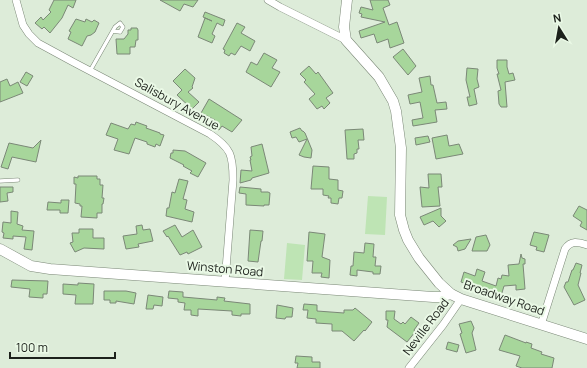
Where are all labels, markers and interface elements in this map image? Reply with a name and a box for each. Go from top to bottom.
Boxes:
north arrow [539,8,579,48]
text: N [552,10,562,26]
street label: Salisbury Avenue [132,73,223,134]
street label: Winston Road [186,257,264,280]
street label: Broadway Road [461,276,547,319]
street label: Neville Road [399,295,453,359]
scale bar [10,334,115,360]
text: 100 m [16,339,48,356]

